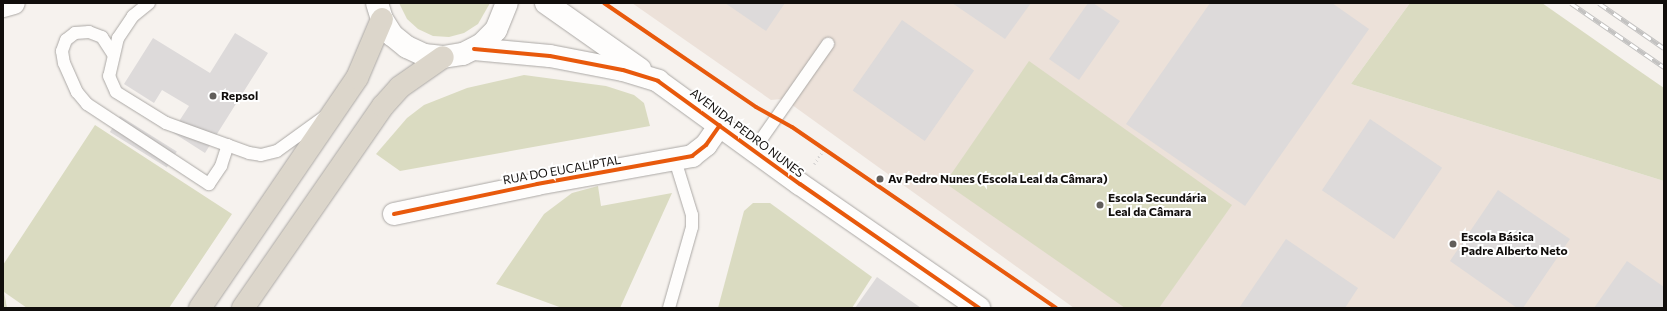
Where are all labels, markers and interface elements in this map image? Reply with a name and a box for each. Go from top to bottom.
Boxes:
street label: AVENIDA PEDRO NUNES [687,86,807,180]
place label: Repsol [221,89,258,103]
marker: Repsol [208,91,218,101]
street label: RUA DO EUCALIPTAL [502,153,622,187]
place label: Av Pedro Nunes (Escola Leal da Câmara) [888,172,1108,186]
marker: Av Pedro Nunes (Escola Leal da Câmara) [875,174,885,184]
place label: Escola Secundária Leal da Câmara [1108,191,1207,219]
marker: Escola Secundária Leal da Câmara [1095,200,1105,210]
place label: Escola Básica Padre Alberto Neto [1461,230,1568,258]
marker: Escola Básica Padre Alberto Neto [1448,239,1458,249]

